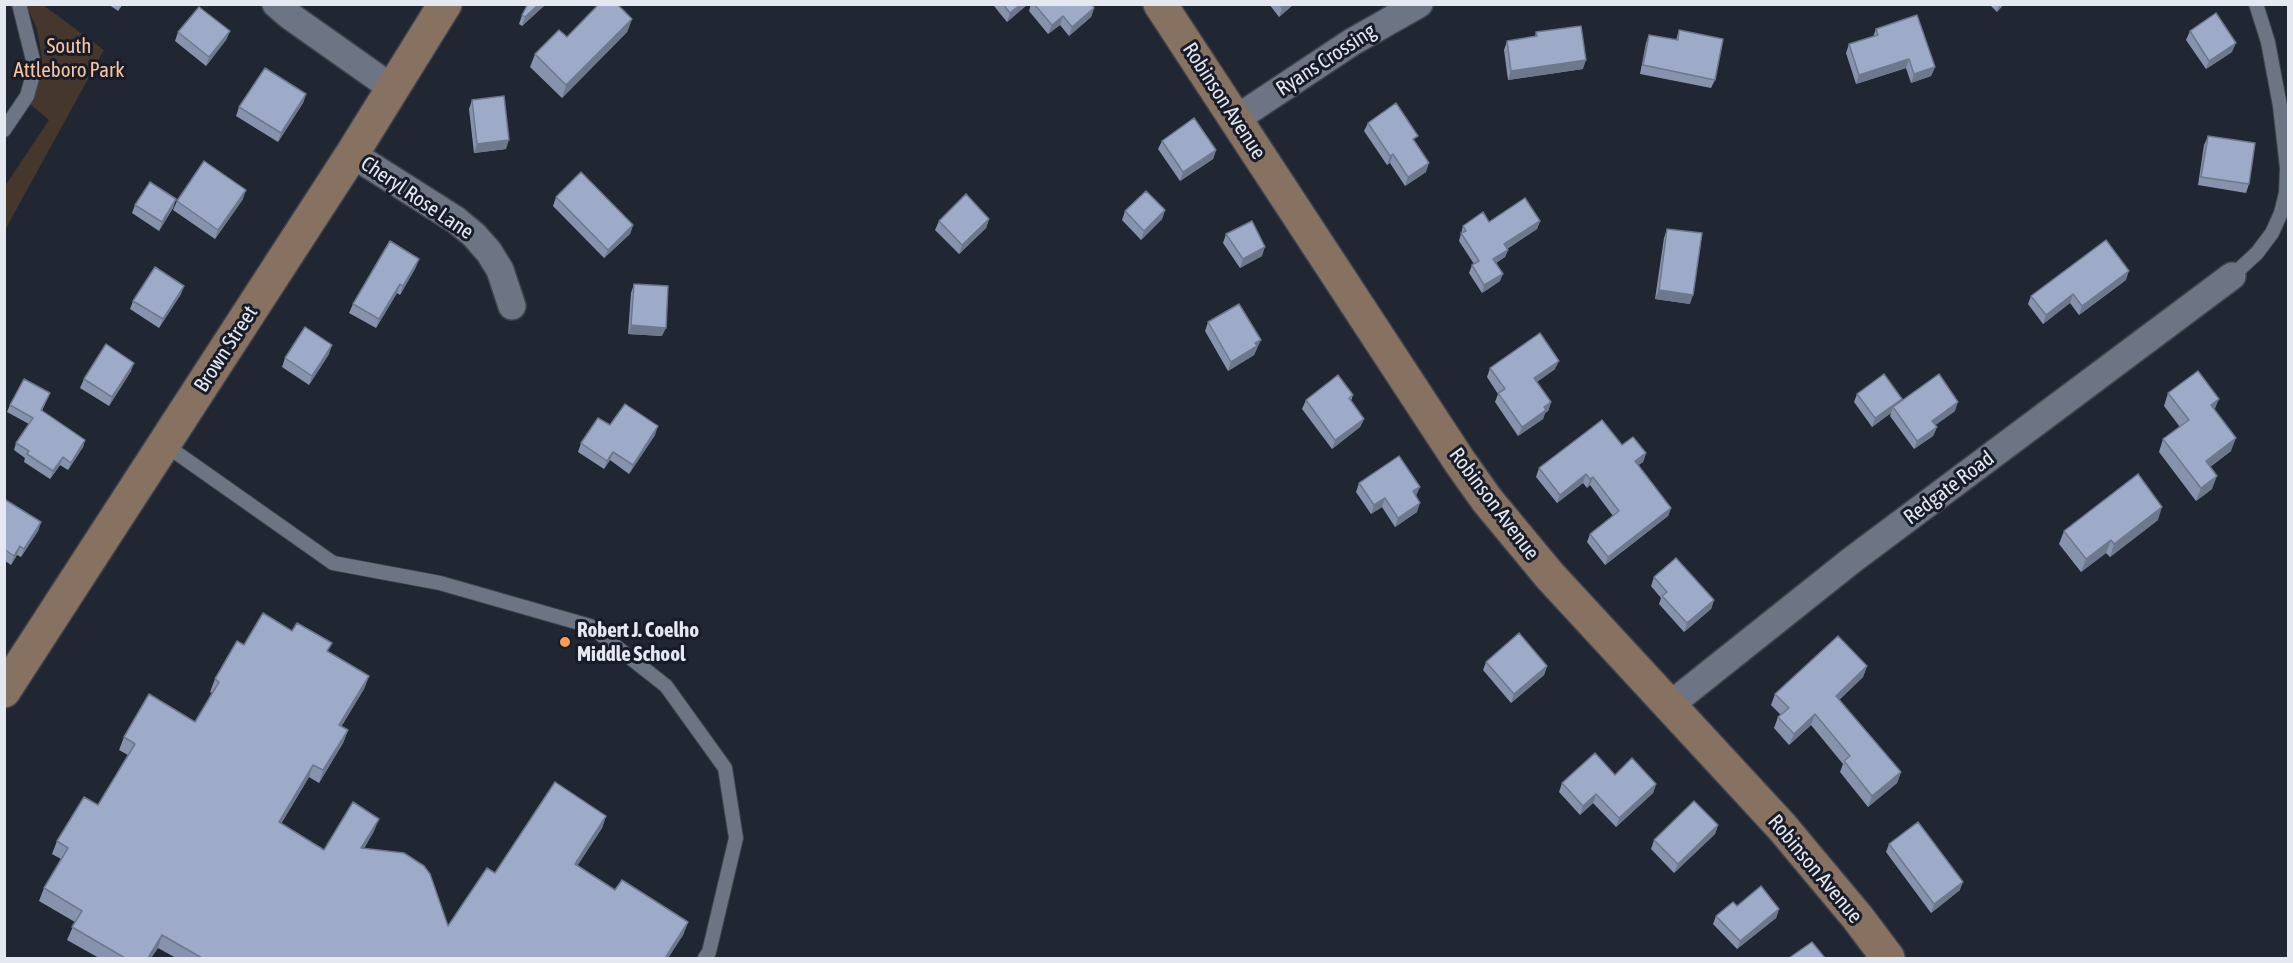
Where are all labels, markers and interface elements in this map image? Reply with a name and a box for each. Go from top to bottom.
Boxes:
street label: Ryans Crossing [1272,19,1380,101]
park label: South Attleboro Park [13,33,125,83]
street label: Robinson Avenue [1177,38,1271,164]
street label: Cheryl Rose Lane [356,151,478,245]
street label: Brown Street [189,301,263,397]
street label: Robinson Avenue [1444,443,1544,565]
street label: Redgate Road [1899,446,1999,530]
place label: Robert J. Coelho Middle School [577,617,699,667]
marker: Robert J. Coelho Middle School [558,635,572,649]
street label: Robinson Avenue [1762,810,1868,928]

